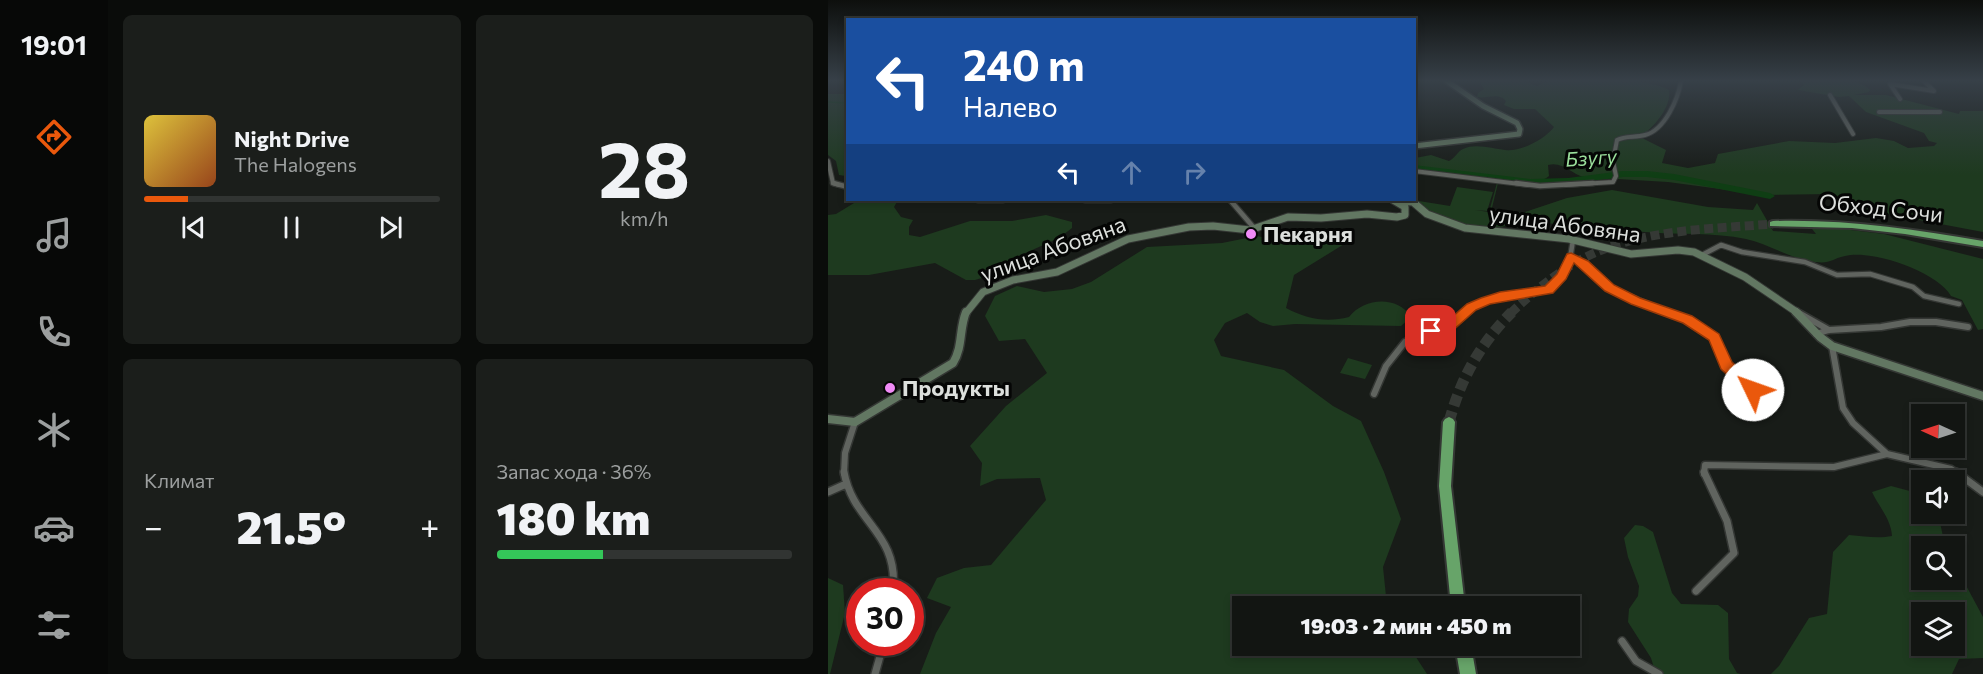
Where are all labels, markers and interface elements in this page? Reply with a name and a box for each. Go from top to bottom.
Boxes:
text: 19:01 [21,28,87,61]
text: 240 m [963,38,1085,90]
icon: left [864,42,942,120]
text: Налево [963,90,1058,123]
icon: directions [33,116,75,158]
text: 28 [598,119,690,214]
text: Night Drive [234,125,349,152]
water label: Бзугу [1564,143,1618,171]
text: The Halogens [234,152,357,176]
icon: left [1052,156,1085,189]
icon: ahead [1115,156,1148,189]
icon: right [1178,156,1211,189]
street label: Обход Сочи [1818,188,1944,227]
street label: улица Абовяна [1488,200,1643,248]
text: km/h [620,206,669,230]
street label: улица Абовяна [976,210,1129,287]
icon: previous [177,211,210,244]
icon: pause [275,211,308,244]
icon: next [374,211,407,244]
icon: music [33,214,75,256]
place label: Пекарня [1263,220,1353,247]
marker: Пекарня [1244,227,1258,241]
pin [1405,305,1456,356]
icon: phone [33,311,75,353]
icon: arrive [1414,314,1447,347]
position arrow [1721,358,1785,422]
place label: Продукты [902,374,1010,401]
marker: Продукты [883,381,897,395]
north arrow [1911,404,1965,458]
map controls [1911,404,1965,656]
icon: climate [33,409,75,451]
text: Запас хода · 36% [497,459,651,483]
text: Климат [144,468,214,492]
button: sound [1911,470,1965,524]
text: 180 km [497,489,650,544]
text: 21.5° [237,498,346,553]
text: − [144,505,163,546]
text: + [420,505,440,546]
icon: car [33,507,75,549]
button: search [1911,536,1965,590]
speed limit sign: 30 [846,578,924,656]
button: layers [1911,602,1965,656]
icon: filters [33,604,75,646]
text: 19:03 · 2 мин · 450 m [1301,612,1511,639]

